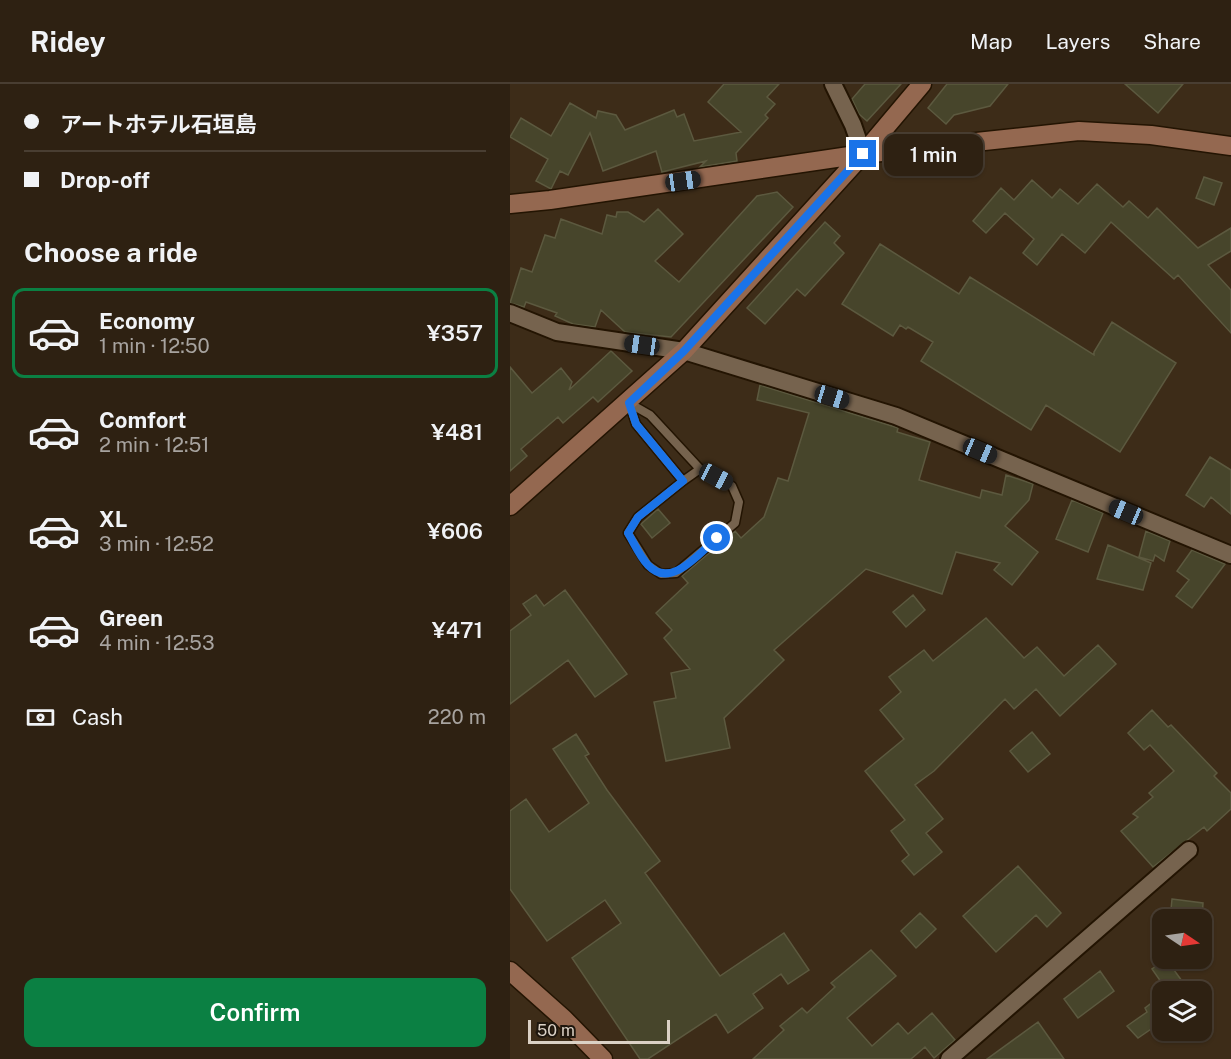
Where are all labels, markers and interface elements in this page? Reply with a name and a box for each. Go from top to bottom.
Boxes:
text: Ridey [30,25,105,58]
text: Map [970,29,1013,54]
text: Layers [1046,29,1110,54]
text: Share [1143,29,1201,54]
text: アートホテル石垣島 [60,111,257,137]
callout: 1 min [884,133,983,175]
route end [849,140,876,167]
text: 1 min [910,143,957,167]
text: Drop-off [60,167,150,193]
car [664,170,702,192]
text: Choose a ride [24,236,198,268]
icon: car [27,306,81,360]
text: Economy [99,308,195,334]
text: ¥357 [427,320,483,346]
text: 1 min · 12:50 [99,334,210,358]
car [623,334,661,356]
car [812,383,852,411]
icon: car [27,405,81,459]
text: Comfort [99,407,186,433]
text: ¥481 [431,419,483,445]
text: 2 min · 12:51 [99,433,209,457]
car [960,436,1000,466]
car [696,461,736,493]
car [1106,497,1146,527]
icon: car [27,504,81,558]
text: XL [99,506,127,532]
text: ¥606 [427,518,483,544]
route start [703,524,730,551]
text: 3 min · 12:52 [99,532,214,556]
icon: car [27,603,81,657]
text: Green [99,605,163,631]
text: ¥471 [432,617,483,643]
text: 4 min · 12:53 [99,631,215,655]
icon: cash [24,701,57,734]
text: Cash [72,704,123,730]
text: 220 m [428,705,486,729]
north arrow [1152,909,1212,969]
map controls [1152,909,1212,1041]
button: Confirm [24,978,486,1047]
button: layers [1152,981,1212,1041]
scale bar [528,1017,670,1044]
text: 50 m [537,1021,575,1040]

